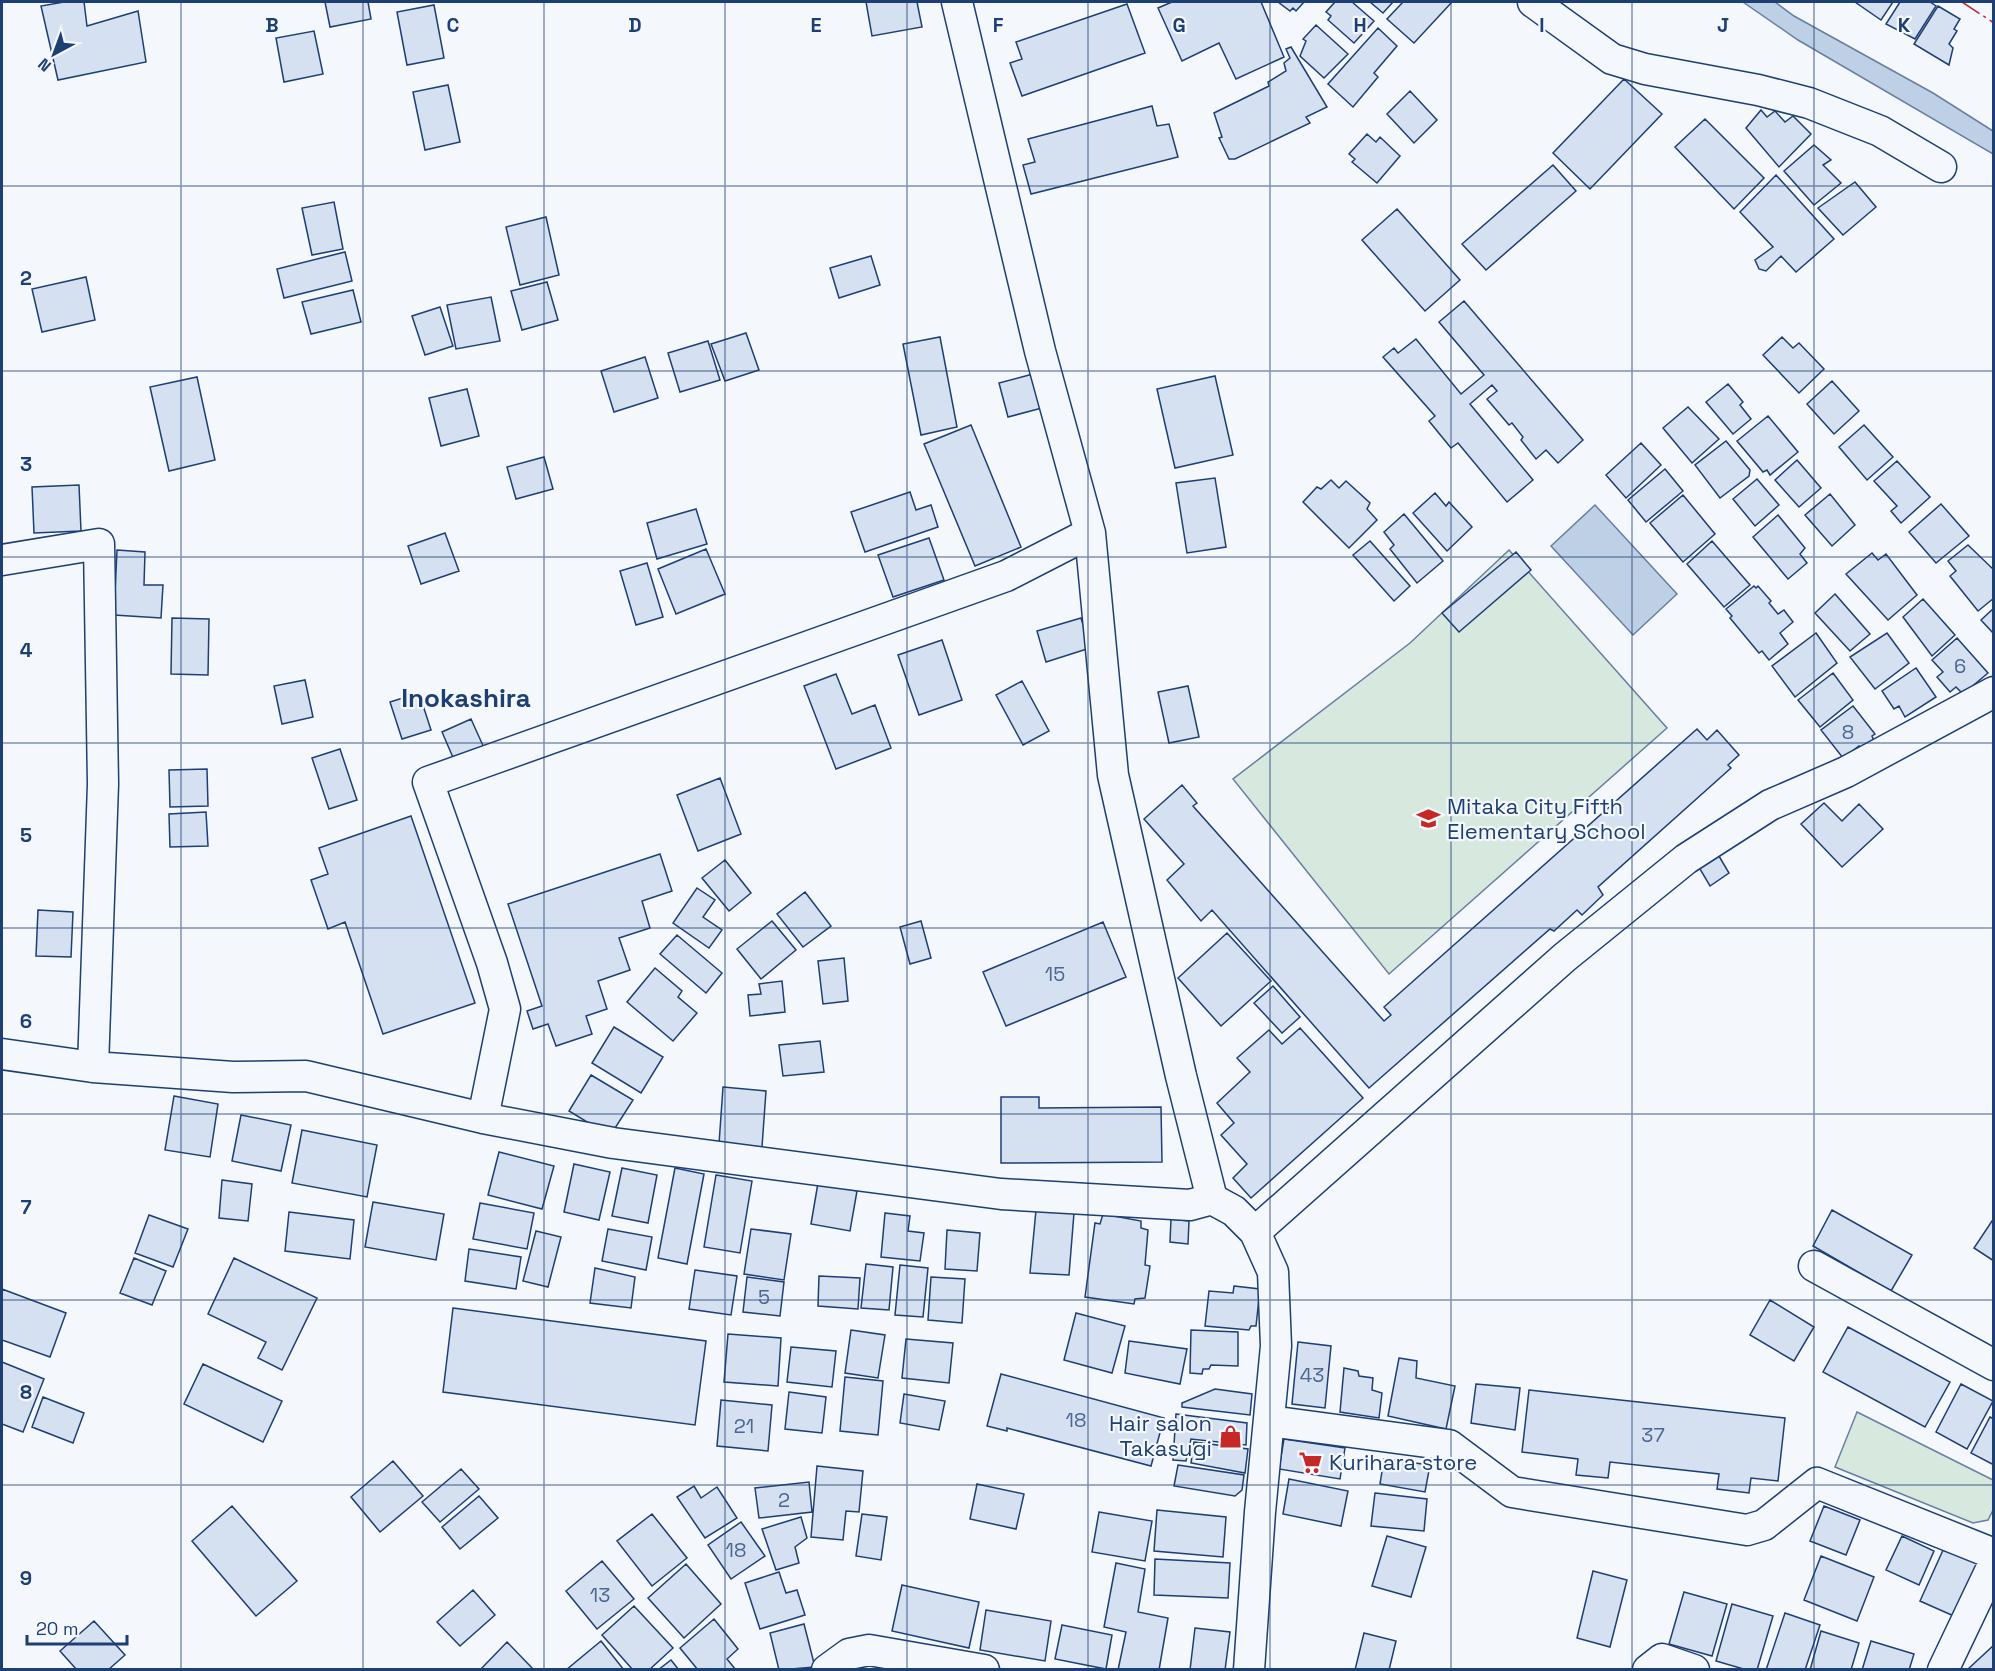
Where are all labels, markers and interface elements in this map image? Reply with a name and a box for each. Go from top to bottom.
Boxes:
text: B [265,12,279,38]
text: C [447,12,460,38]
text: D [628,12,642,38]
text: E [810,12,822,38]
text: F [993,12,1004,38]
text: G [1172,12,1186,38]
text: H [1353,12,1367,38]
text: I [1539,12,1545,38]
text: J [1717,12,1729,38]
text: K [1898,12,1911,38]
north arrow [24,24,84,84]
text: N [34,53,55,76]
text: 2 [20,265,32,291]
text: 3 [20,451,32,477]
text: 4 [20,637,33,663]
house number: 6 [1954,653,1966,679]
district label: Inokashira [401,681,531,715]
house number: 8 [1842,719,1854,745]
place label: Mitaka City Fifth Elementary School [1447,792,1646,845]
school or university icon: Mitaka City Fifth Elementary School [1416,806,1442,832]
text: 5 [20,822,32,848]
house number: 15 [1045,961,1065,987]
text: 6 [20,1008,32,1034]
text: 7 [20,1194,32,1220]
house number: 5 [758,1284,770,1310]
house number: 43 [1300,1362,1324,1388]
text: 8 [20,1379,32,1405]
house number: 18 [1066,1407,1086,1433]
place label: Hair salon Takasugi [1109,1409,1212,1462]
house number: 21 [734,1413,754,1439]
house number: 37 [1641,1422,1665,1448]
shop icon: Hair salon Takasugi [1217,1423,1243,1449]
place label: Kurihara store [1329,1448,1477,1476]
supermarket icon: Kurihara store [1298,1449,1324,1475]
house number: 2 [778,1487,790,1513]
house number: 18 [726,1537,746,1563]
text: 9 [20,1565,32,1591]
house number: 13 [590,1582,610,1608]
scale bar [27,1608,128,1646]
text: 20 m [36,1617,79,1640]

